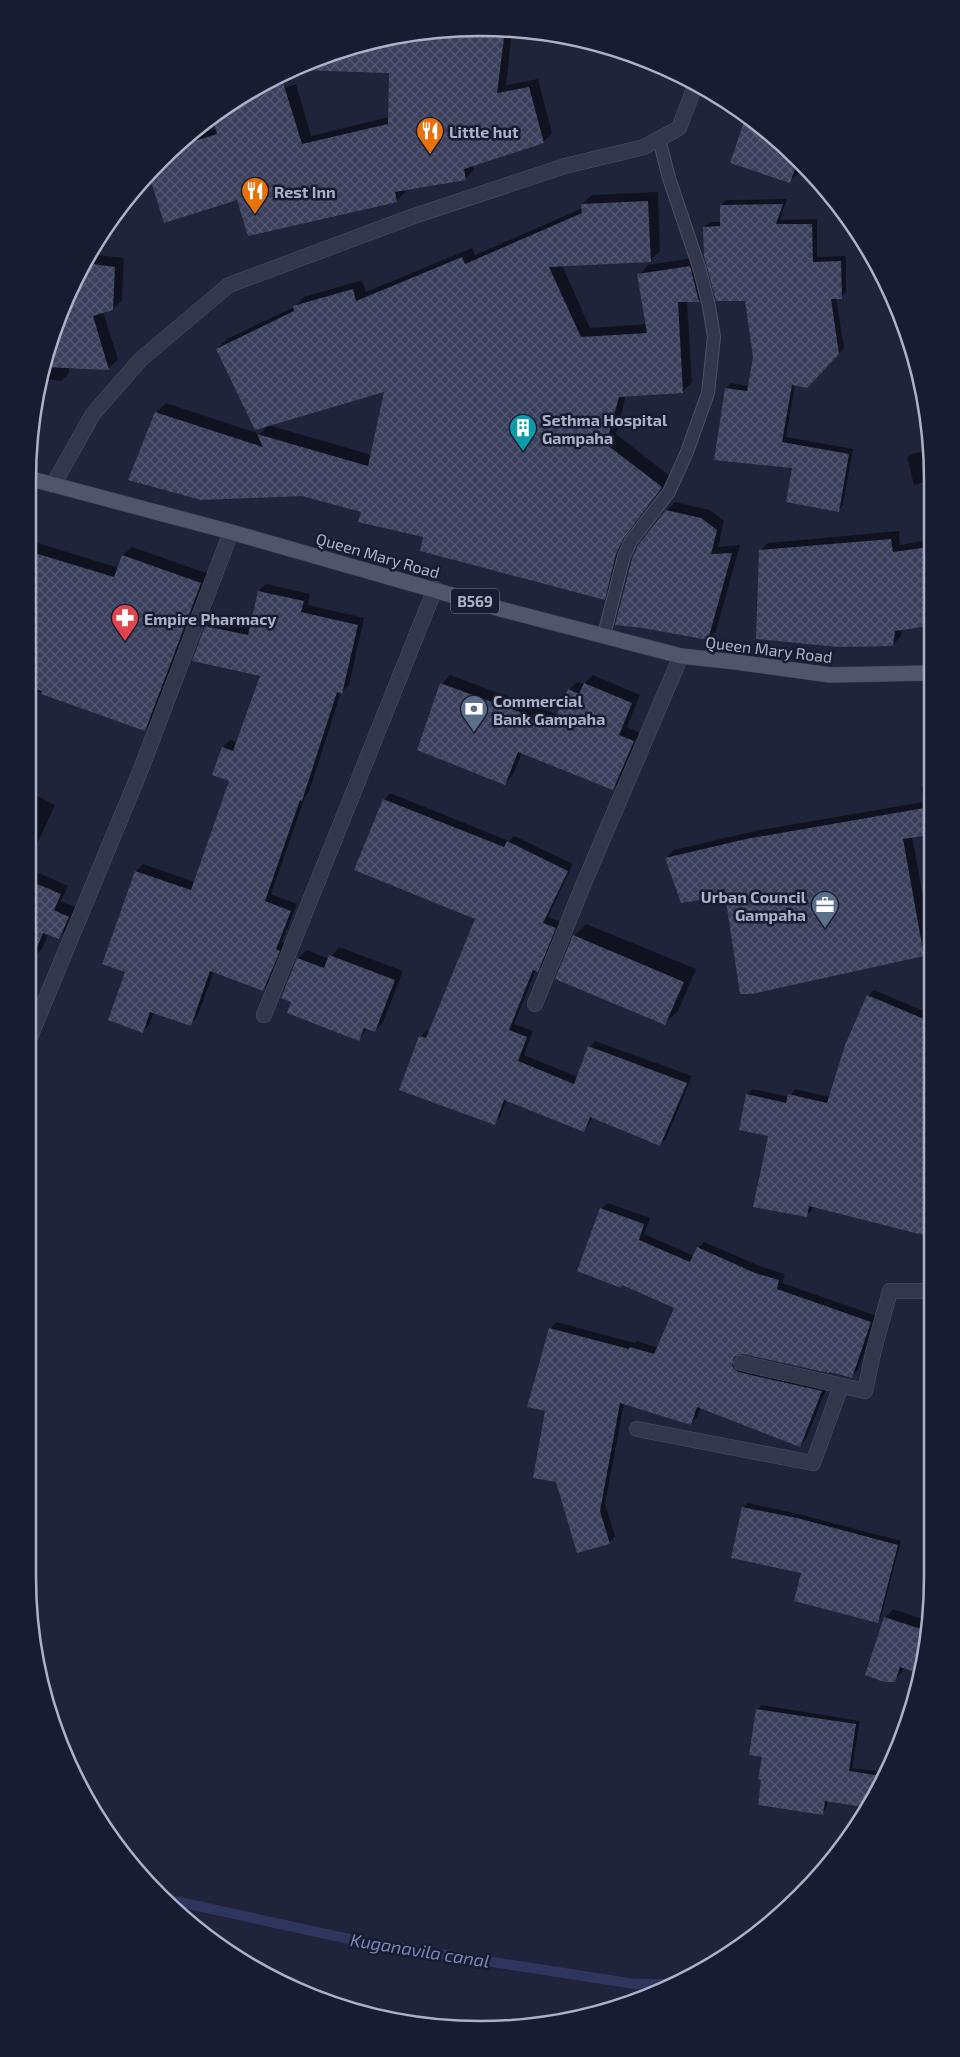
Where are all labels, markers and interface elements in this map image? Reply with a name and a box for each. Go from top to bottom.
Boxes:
restaurant icon: Little hut [415,116,445,155]
place label: Little hut [449,122,519,141]
restaurant icon: Rest Inn [240,176,270,215]
place label: Rest Inn [274,182,336,201]
place label: Sethma Hospital Gampaha [542,410,668,447]
building icon: Sethma Hospital Gampaha [508,413,538,452]
street label: Queen Mary Road [314,528,442,583]
road number: B569 [451,588,499,614]
pharmacy icon: Empire Pharmacy [110,603,140,642]
place label: Empire Pharmacy [144,609,276,629]
street label: Queen Mary Road [704,632,834,667]
place label: Commercial Bank Gampaha [493,691,605,728]
bank icon: Commercial Bank Gampaha [459,694,489,733]
place label: Urban Council Gampaha [701,887,807,924]
office icon: Urban Council Gampaha [810,890,840,929]
water label: Kuganavila canal [349,1928,491,1972]

